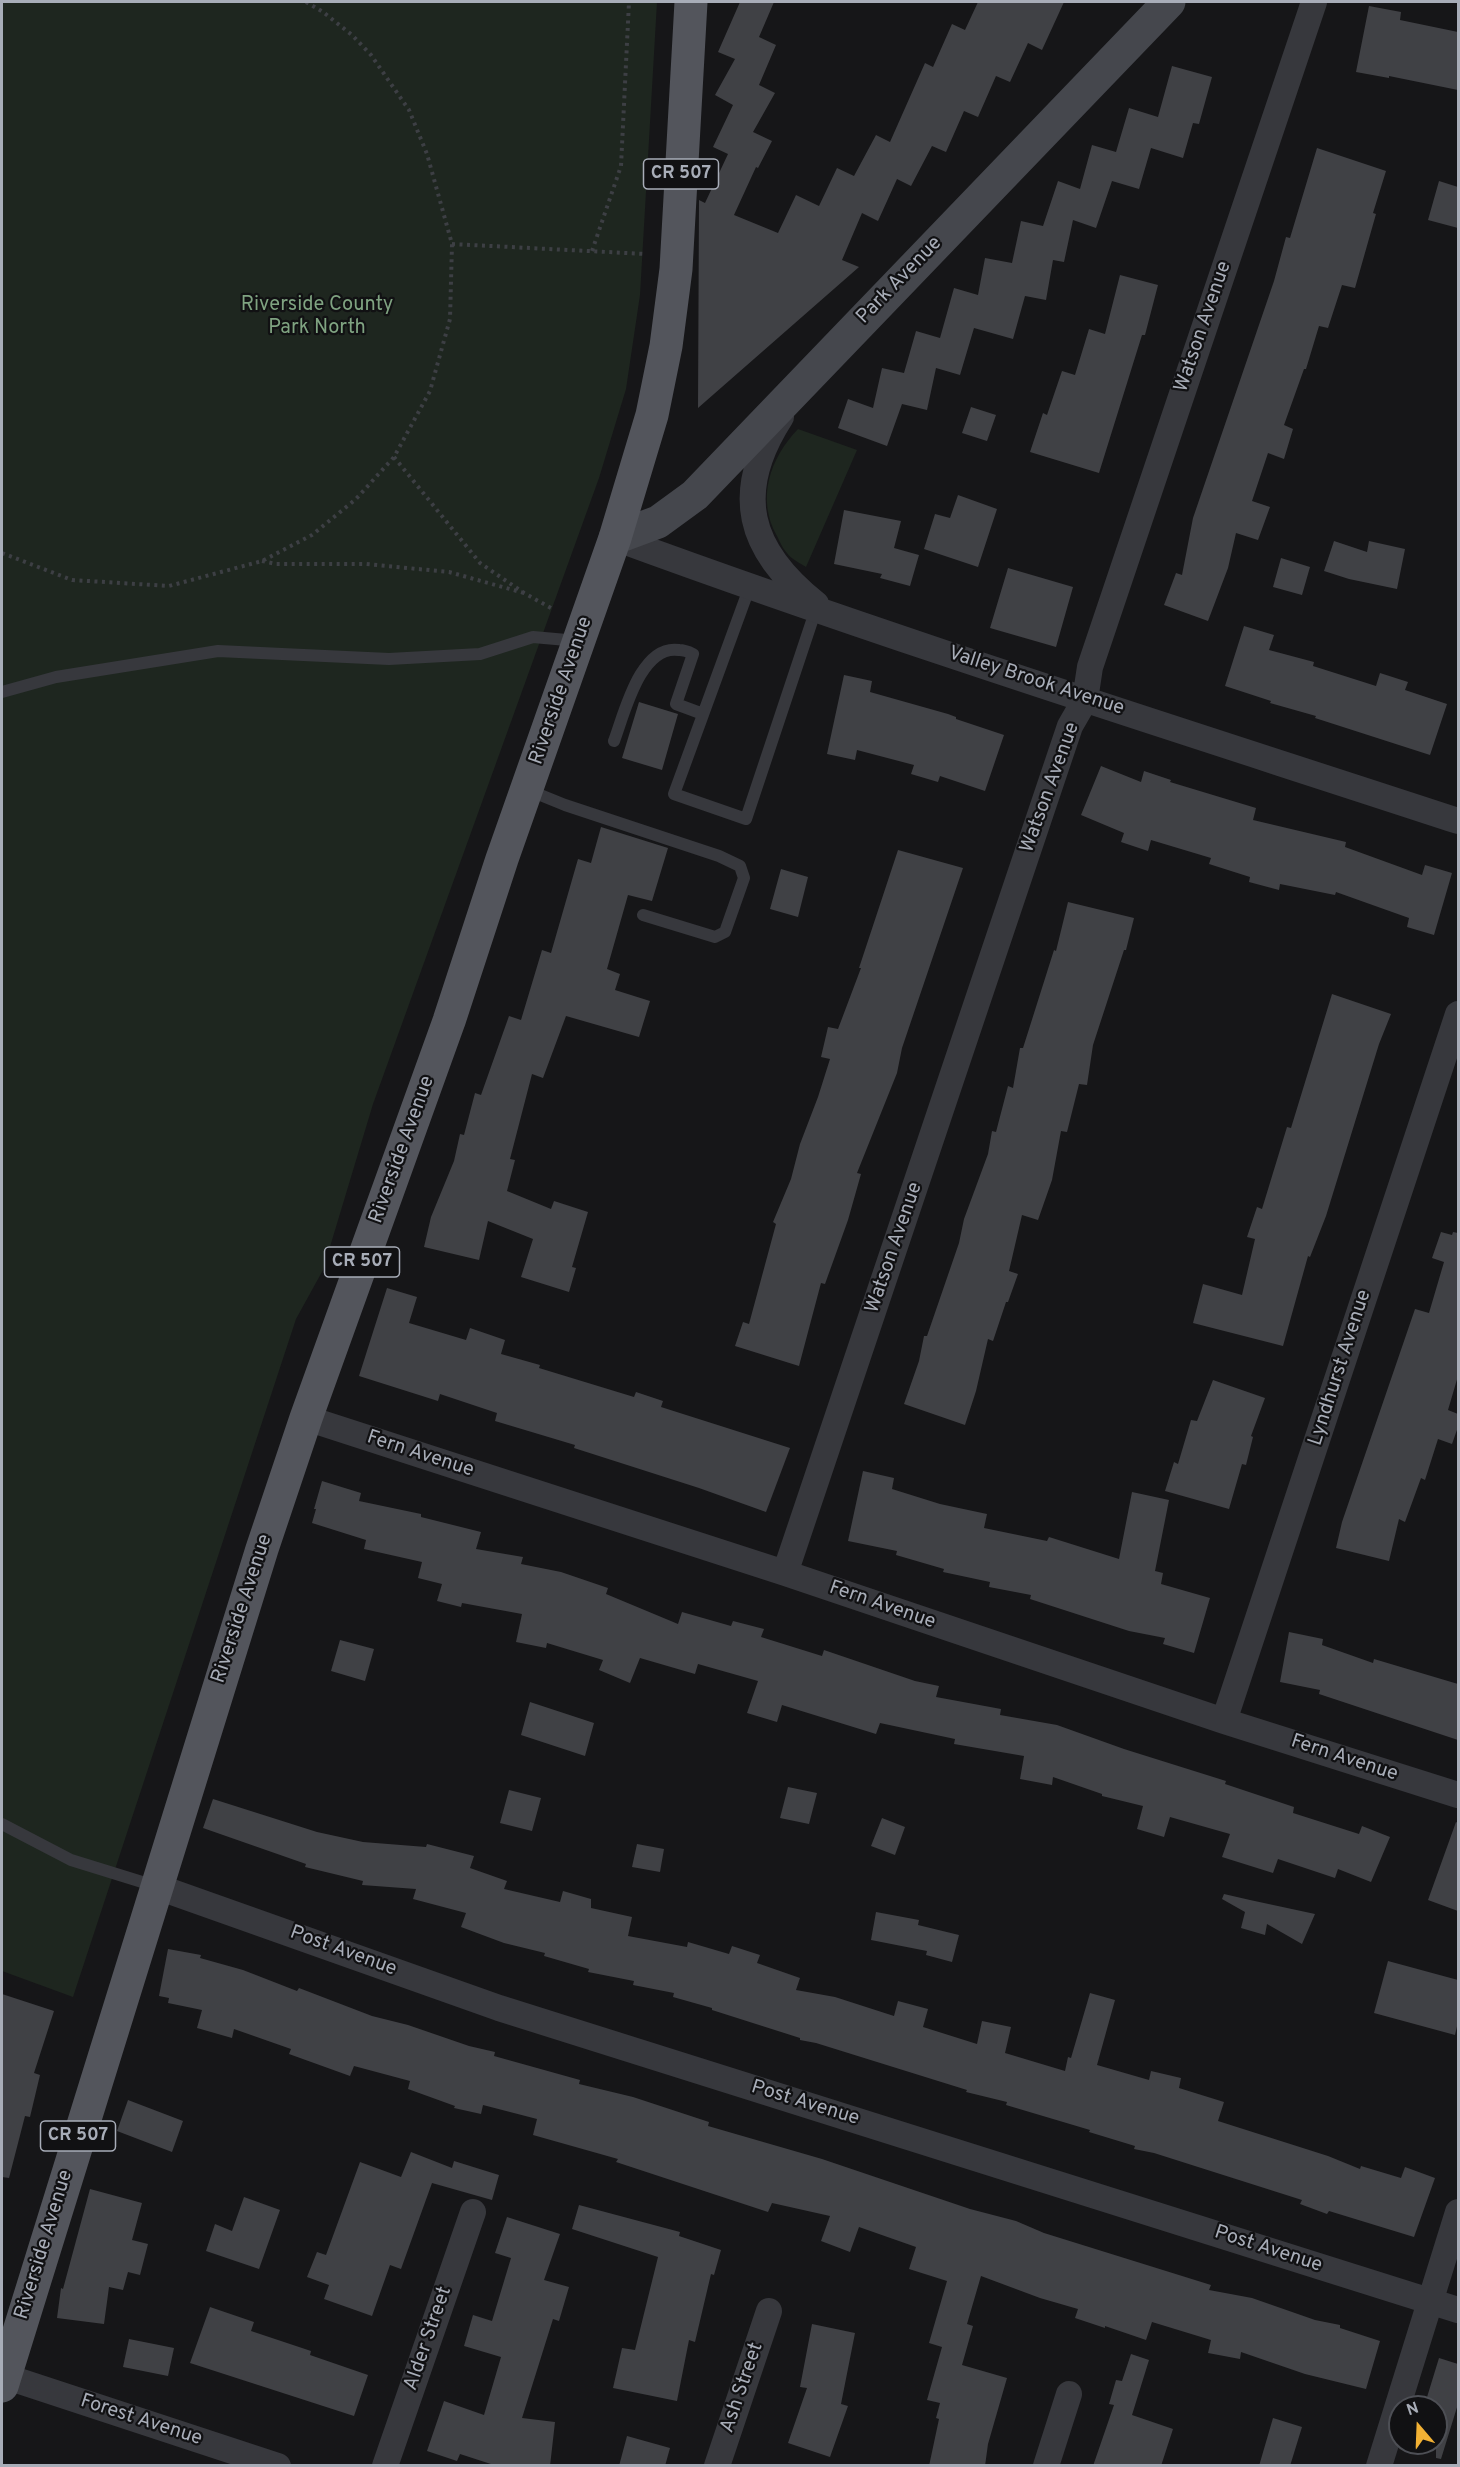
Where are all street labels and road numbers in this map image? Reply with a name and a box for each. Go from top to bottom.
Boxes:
road number: CR 507 [644,159,718,189]
street label: Park Avenue [852,232,948,330]
street label: Watson Avenue [1170,258,1238,396]
street label: Riverside Avenue [525,614,599,768]
street label: Valley Brook Avenue [945,642,1127,722]
street label: Watson Avenue [1016,720,1086,856]
street label: Riverside Avenue [365,1073,441,1227]
street label: Watson Avenue [861,1179,929,1317]
road number: CR 507 [324,1247,400,1277]
street label: Lyndhurst Avenue [1304,1287,1378,1449]
street label: Fern Avenue [363,1426,477,1484]
street label: Riverside Avenue [208,1532,278,1686]
street label: Fern Avenue [826,1577,938,1635]
street label: Fern Avenue [1287,1730,1401,1788]
street label: Post Avenue [286,1922,400,1982]
street label: Post Avenue [748,2076,862,2132]
road number: CR 507 [40,2121,116,2151]
street label: Riverside Avenue [11,2167,79,2323]
street label: Post Avenue [1211,2221,1325,2279]
street label: Alder Street [400,2284,458,2394]
street label: Ash Street [716,2340,770,2436]
street label: Forest Avenue [77,2390,205,2452]

